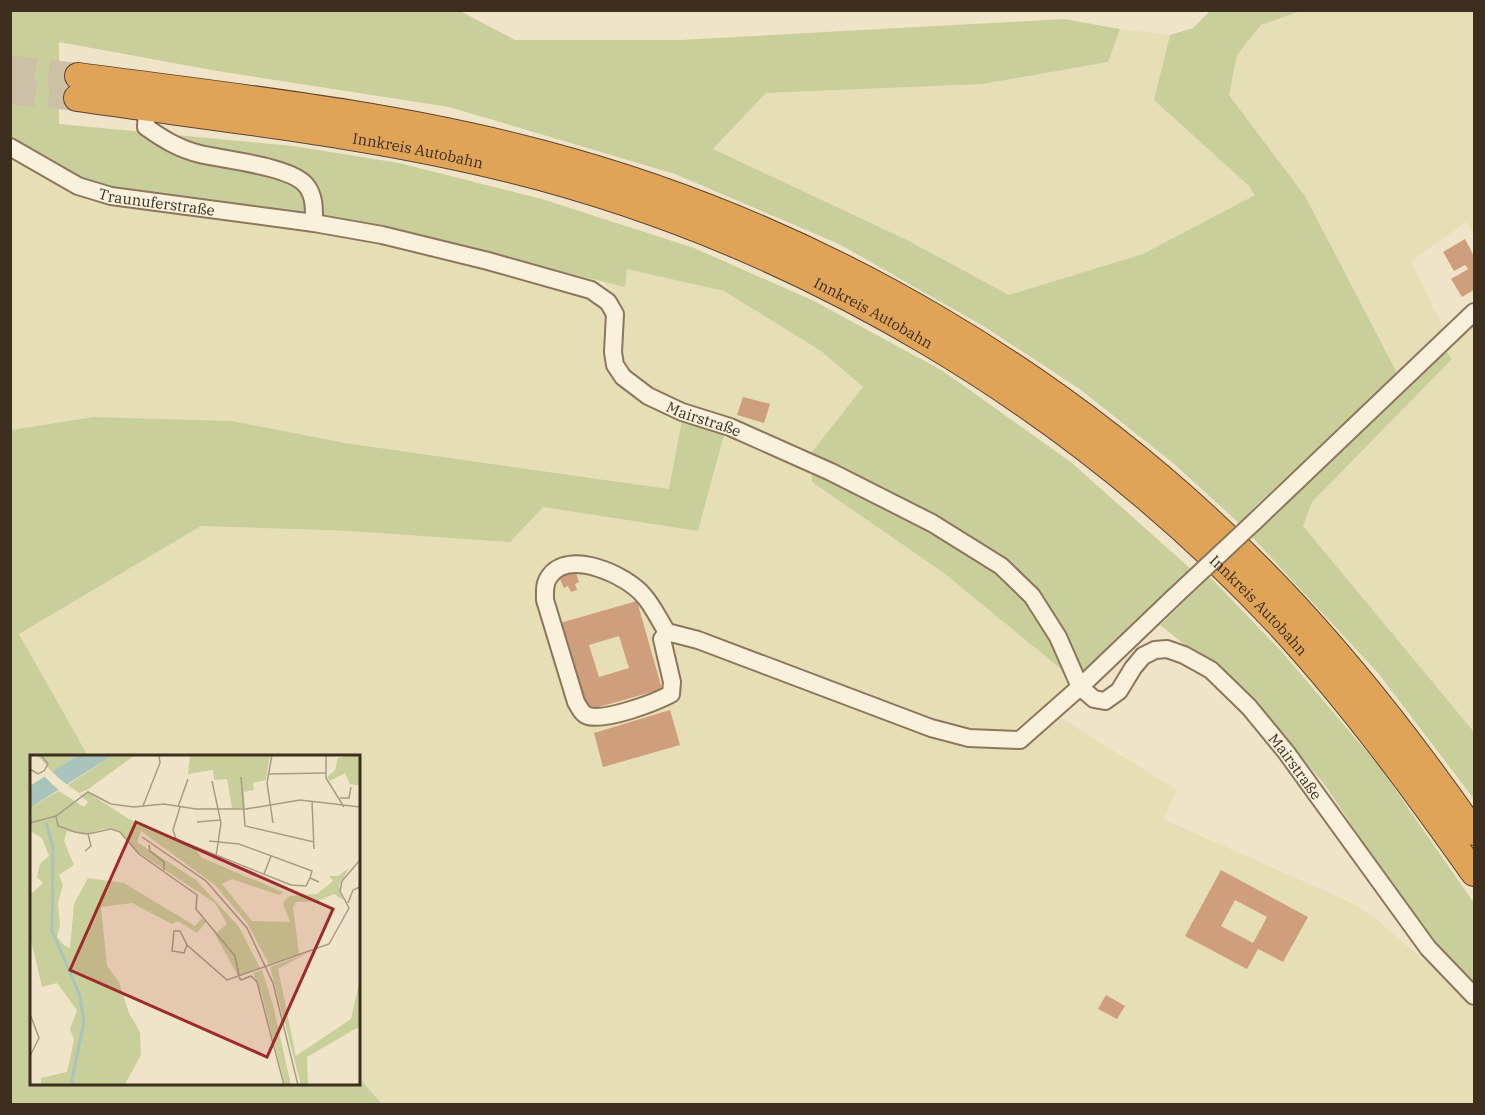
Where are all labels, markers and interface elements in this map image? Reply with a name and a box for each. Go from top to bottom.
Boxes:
street label: Innkreis Autobahn [351,128,486,172]
street label: Traunuferstraße [96,183,216,219]
street label: Innkreis Autobahn [811,272,937,353]
street label: Mairstraße [663,397,744,440]
street label: Innkreis Autobahn [1206,550,1312,659]
street label: Mairstraße [1265,729,1327,803]
inset map [30,755,360,1085]

